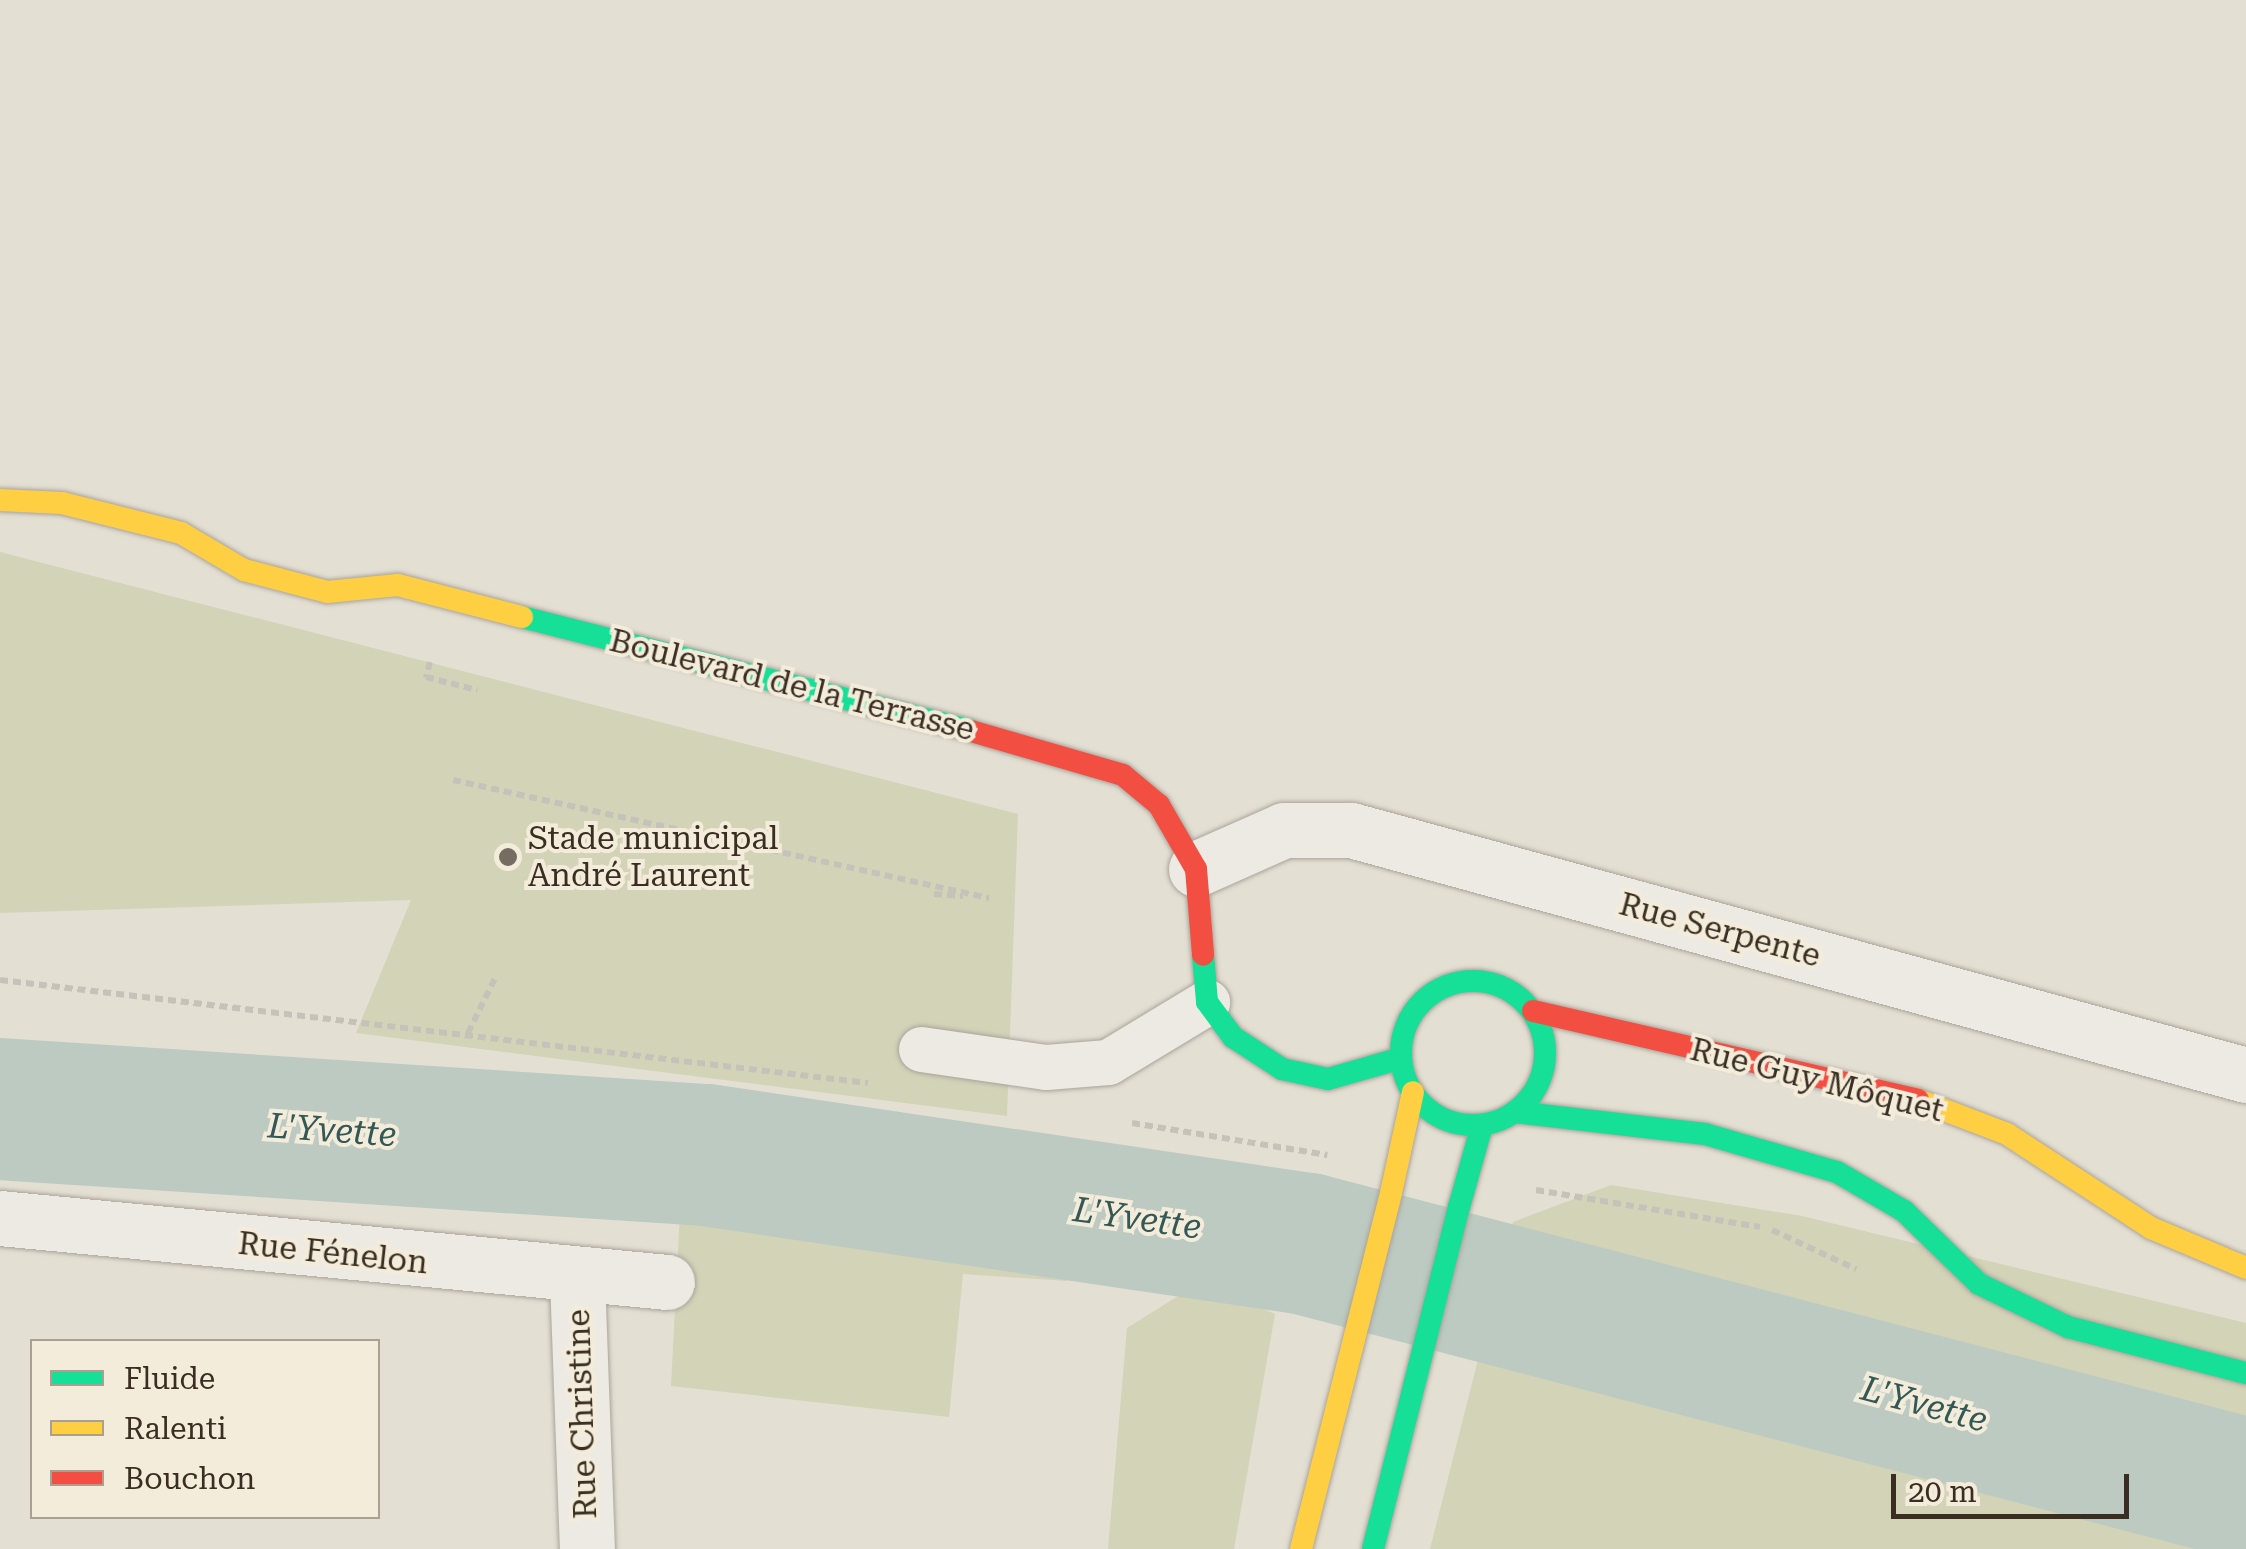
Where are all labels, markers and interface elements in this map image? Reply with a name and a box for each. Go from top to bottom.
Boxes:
street label: Boulevard de la Terrasse [606,621,978,749]
place label: Stade municipal André Laurent [528,820,778,895]
marker: Stade municipal André Laurent [497,846,519,868]
street label: Rue Serpente [1615,885,1825,975]
street label: Rue Guy Môquet [1686,1030,1948,1130]
water label: L'Yvette [266,1106,398,1156]
water label: L'Yvette [1070,1189,1204,1249]
street label: Rue Fénelon [236,1224,430,1282]
street label: Rue Christine [559,1308,605,1520]
legend [30,1339,380,1519]
text: Fluide [124,1361,215,1396]
water label: L'Yvette [1856,1368,1992,1442]
text: Ralenti [124,1411,227,1446]
scale bar [1896,1454,2134,1516]
text: Bouchon [124,1461,255,1496]
text: 20 m [1908,1474,1977,1509]

